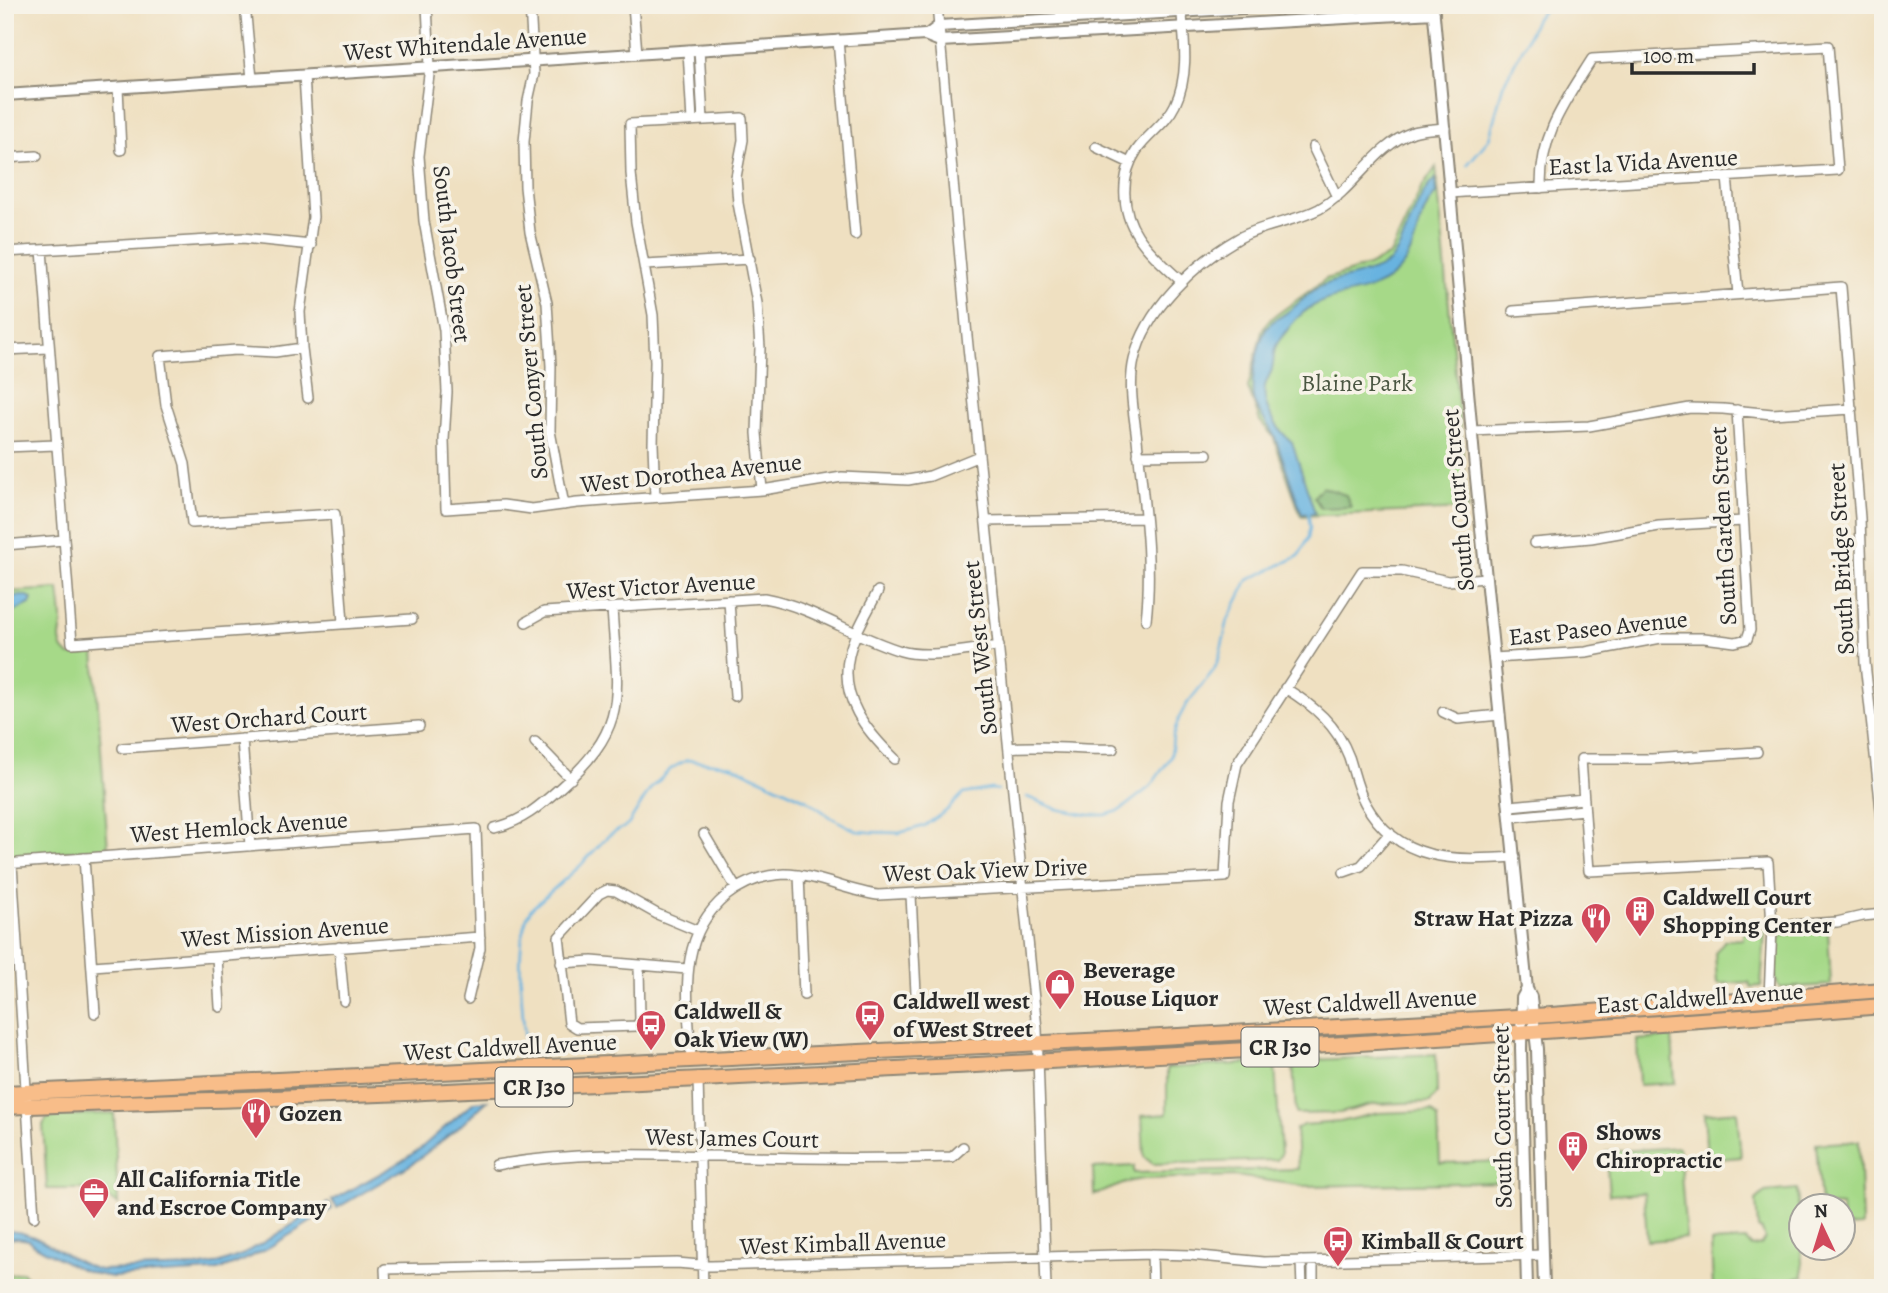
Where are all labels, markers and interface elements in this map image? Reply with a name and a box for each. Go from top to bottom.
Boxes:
street label: West Whitendale Avenue [341,20,588,69]
scale bar [1632,32,1755,76]
text: 100 m [1643,42,1694,70]
street label: East la Vida Avenue [1547,141,1739,183]
street label: South Jacob Street [425,163,479,345]
street label: South Conyer Street [507,283,555,481]
park label: Blaine Park [1301,367,1413,399]
street label: South Court Street [1434,407,1482,593]
street label: South Garden Street [1702,426,1744,626]
street label: West Dorothea Avenue [578,445,803,501]
street label: South Bridge Street [1820,462,1862,656]
street label: South West Street [955,559,1005,737]
street label: West Victor Avenue [565,565,756,607]
street label: East Paseo Avenue [1507,603,1689,653]
street label: West Orchard Court [169,695,368,741]
street label: West Hemlock Avenue [128,803,349,851]
street label: West Oak View Drive [881,850,1088,890]
place label: Caldwell Court Shopping Center [1663,881,1832,941]
building icon: Caldwell Court Shopping Center [1623,894,1657,938]
restaurant icon: Straw Hat Pizza [1579,901,1613,945]
place label: Straw Hat Pizza [1414,902,1573,934]
street label: West Mission Avenue [179,909,390,955]
place label: Beverage House Liquor [1083,954,1219,1014]
shop icon: Beverage House Liquor [1043,967,1077,1011]
street label: East Caldwell Avenue [1595,975,1805,1021]
street label: West Caldwell Avenue [1261,980,1478,1024]
place label: Caldwell west of West Street [893,985,1033,1045]
place label: Caldwell & Oak View (W) [674,995,809,1055]
bus stop icon: Caldwell west of West Street [853,998,887,1042]
bus stop icon: Caldwell & Oak View (W) [634,1008,668,1052]
street label: West Caldwell Avenue [401,1025,618,1069]
street label: South Court Street [1484,1025,1520,1209]
road number: CR J30 [1242,1028,1318,1066]
road number: CR J30 [496,1068,572,1106]
restaurant icon: Gozen [239,1096,273,1140]
place label: Gozen [279,1097,343,1129]
place label: Shows Chiropractic [1596,1116,1723,1176]
street label: West James Court [644,1120,819,1156]
building icon: Shows Chiropractic [1556,1129,1590,1173]
place label: All California Title and Escroe Company [116,1163,327,1223]
office icon: All California Title and Escroe Company [77,1176,111,1220]
north arrow [1786,1192,1856,1262]
text: N [1813,1198,1829,1224]
street label: West Kimball Avenue [738,1223,947,1263]
bus stop icon: Kimball & Court [1321,1224,1355,1268]
place label: Kimball & Court [1361,1225,1524,1257]

